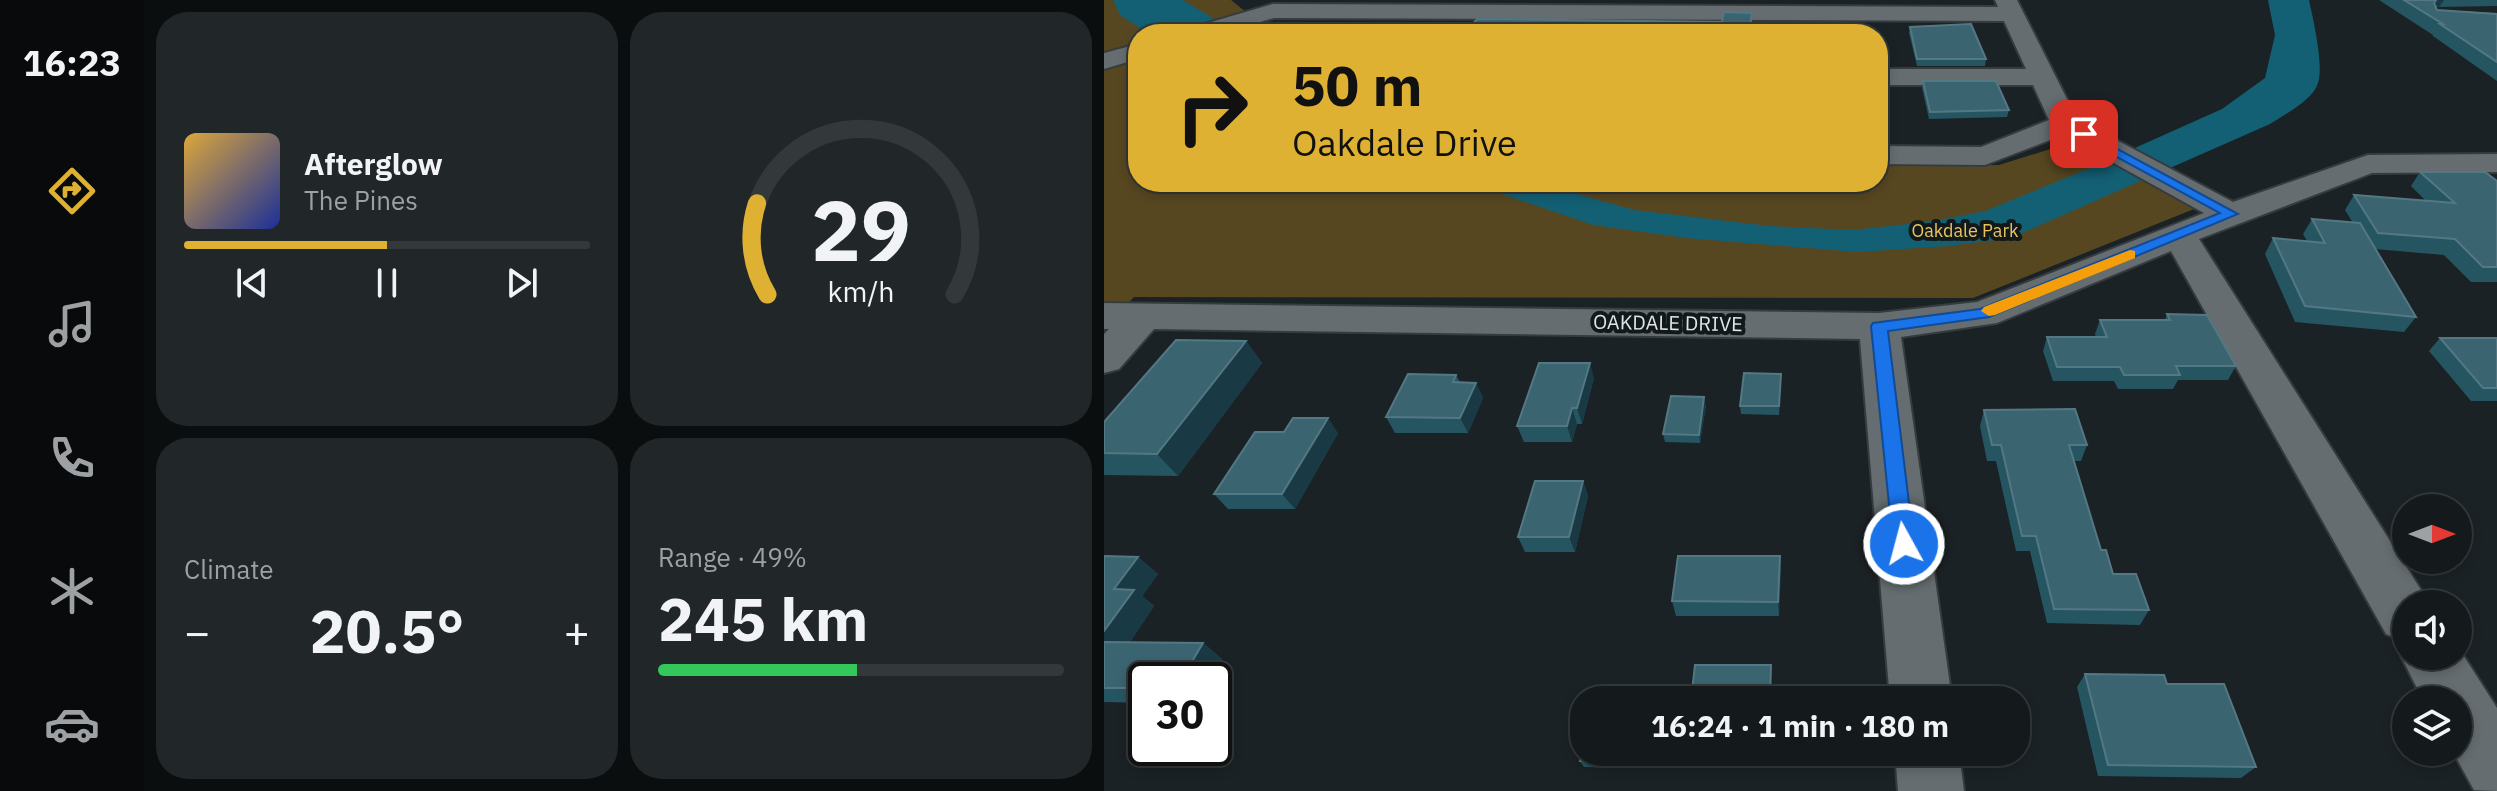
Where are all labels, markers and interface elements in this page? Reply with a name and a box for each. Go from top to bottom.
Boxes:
text: 16:23 [23,39,121,86]
text: 50 m [1292,49,1422,121]
icon: right [1160,56,1264,160]
pin [2050,100,2118,168]
icon: arrive [2062,112,2106,156]
text: Oakdale Drive [1292,119,1517,166]
text: Afterglow [304,144,443,183]
icon: directions [44,163,100,219]
text: 29 [811,175,911,283]
text: The Pines [304,183,418,217]
park label: Oakdale Park [1911,219,2019,242]
icon: previous [230,261,274,305]
icon: pause [365,261,409,305]
icon: next [500,261,544,305]
text: km/h [827,273,895,310]
icon: music [44,296,100,352]
street label: OAKDALE DRIVE [1593,308,1743,337]
icon: phone [44,430,100,486]
north arrow [2392,494,2472,574]
map controls [2392,494,2472,766]
position arrow [1862,502,1946,586]
text: Range · 49% [658,540,807,574]
text: Climate [184,552,274,586]
icon: climate [44,563,100,619]
text: 245 km [658,579,868,658]
button: sound [2392,590,2472,670]
text: 20.5° [310,591,464,670]
text: − [184,603,210,660]
text: + [564,603,590,660]
speed limit sign: 30 [1128,662,1232,766]
button: layers [2392,686,2472,766]
icon: car [44,696,100,752]
text: 16:24 · 1 min · 180 m [1651,706,1949,745]

